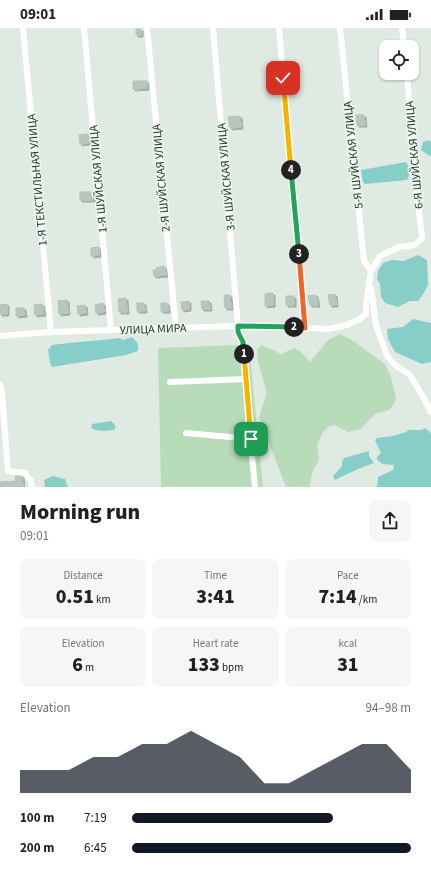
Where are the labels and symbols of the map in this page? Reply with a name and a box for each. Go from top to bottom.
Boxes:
pin [266,61,300,95]
street label: 5-Я ШУЙСКАЯ УЛИЦА [339,100,368,210]
street label: 6-Я ШУЙСКАЯ УЛИЦА [401,100,428,210]
street label: 1-Я ТЕКСТИЛЬНАЯ УЛИЦА [23,113,52,247]
street label: 3-Я ШУЙСКАЯ УЛИЦА [213,122,240,232]
street label: 2-Я ШУЙСКАЯ УЛИЦА [148,123,175,233]
street label: 1-Я ШУЙСКАЯ УЛИЦА [85,124,112,234]
pin: 4 [281,160,301,180]
pin: 3 [289,244,309,264]
pin: 2 [284,317,304,337]
street label: УЛИЦА МИРА [119,320,187,339]
pin: 1 [234,344,254,364]
pin [234,422,268,456]

